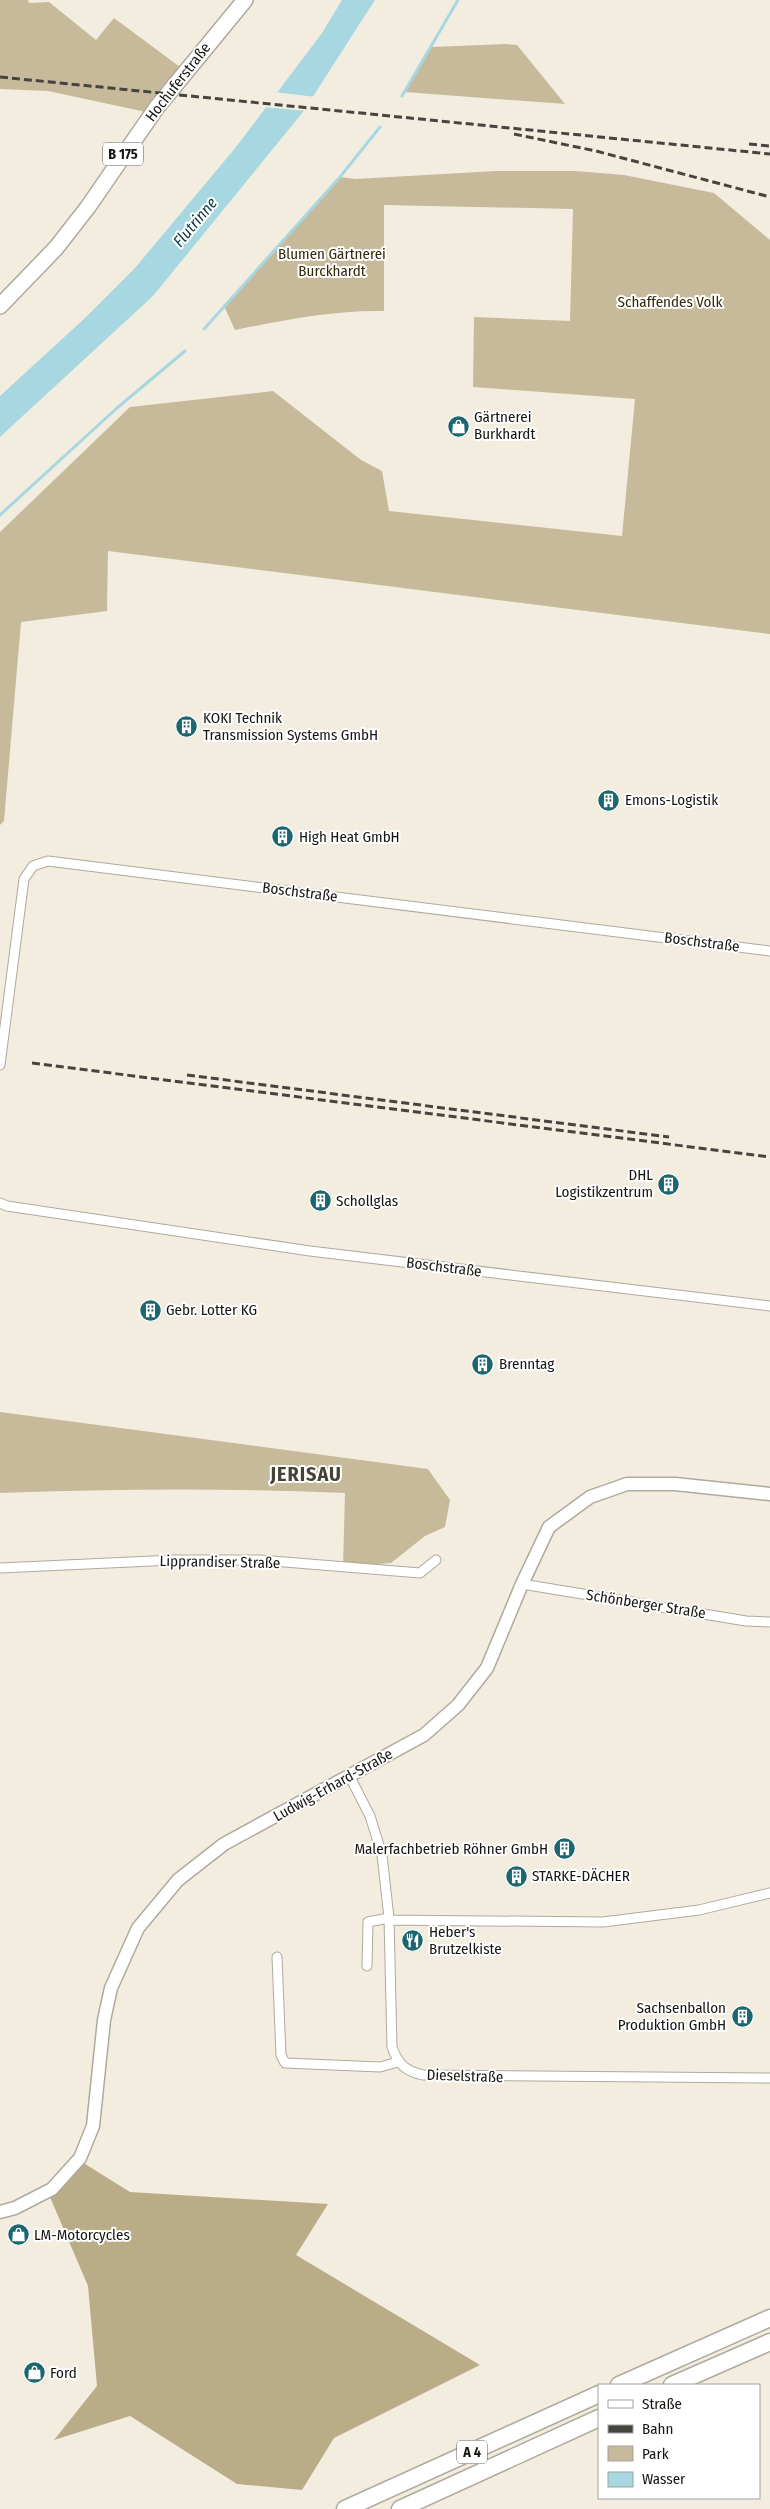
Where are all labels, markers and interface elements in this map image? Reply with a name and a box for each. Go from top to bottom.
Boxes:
street label: Hochuferstraße [142,39,214,125]
road number: B 175 [103,142,143,166]
water label: Flutrinne [169,193,221,250]
park label: Blumen Gärtnerei Burckhardt [278,245,386,280]
park label: Schaffendes Volk [618,293,722,311]
place label: Gärtnerei Burkhardt [474,408,535,443]
shop icon: Gärtnerei Burkhardt [446,414,470,438]
place label: KOKI Technik Transmission Systems GmbH [203,709,378,744]
building icon: KOKI Technik Transmission Systems GmbH [175,715,199,739]
building icon: Emons-Logistik [597,788,621,812]
place label: Emons-Logistik [625,791,718,809]
building icon: High Heat GmbH [271,825,295,849]
place label: High Heat GmbH [299,828,400,846]
street label: Boschstraße [261,878,339,906]
street label: Boschstraße [663,928,741,956]
place label: DHL Logistikzentrum [555,1166,653,1201]
building icon: DHL Logistikzentrum [657,1172,681,1196]
building icon: Schollglas [308,1189,332,1213]
place label: Schollglas [336,1192,398,1210]
street label: Boschstraße [405,1253,483,1281]
building icon: Gebr. Lotter KG [138,1298,162,1322]
place label: Gebr. Lotter KG [166,1301,257,1319]
building icon: Brenntag [471,1352,495,1376]
place label: Brenntag [499,1355,554,1373]
district label: JERISAU [269,1462,342,1486]
street label: Lipprandiser Straße [159,1552,281,1572]
street label: Schönberger Straße [585,1586,707,1622]
street label: Ludwig-Erhard-Straße [270,1745,396,1825]
building icon: Malerfachbetrieb Röhner GmbH [552,1837,576,1861]
place label: Malerfachbetrieb Röhner GmbH [354,1840,548,1858]
building icon: STARKE-DÄCHER [504,1864,528,1888]
place label: STARKE-DÄCHER [532,1867,630,1885]
place label: Heber's Brutzelkiste [429,1923,502,1958]
restaurant icon: Heber's Brutzelkiste [401,1929,425,1953]
place label: Sachsenballon Produktion GmbH [618,1999,726,2034]
building icon: Sachsenballon Produktion GmbH [730,2005,754,2029]
street label: Dieselstraße [426,2066,504,2086]
shop icon: LM-Motorcycles [6,2223,30,2247]
place label: LM-Motorcycles [34,2226,130,2244]
shop icon: Ford [22,2361,46,2385]
place label: Ford [50,2364,77,2382]
legend [598,2384,760,2499]
text: Straße [642,2395,682,2413]
text: Bahn [642,2420,673,2438]
road number: A 4 [457,2440,487,2464]
text: Park [642,2445,669,2463]
text: Wasser [642,2470,686,2488]

